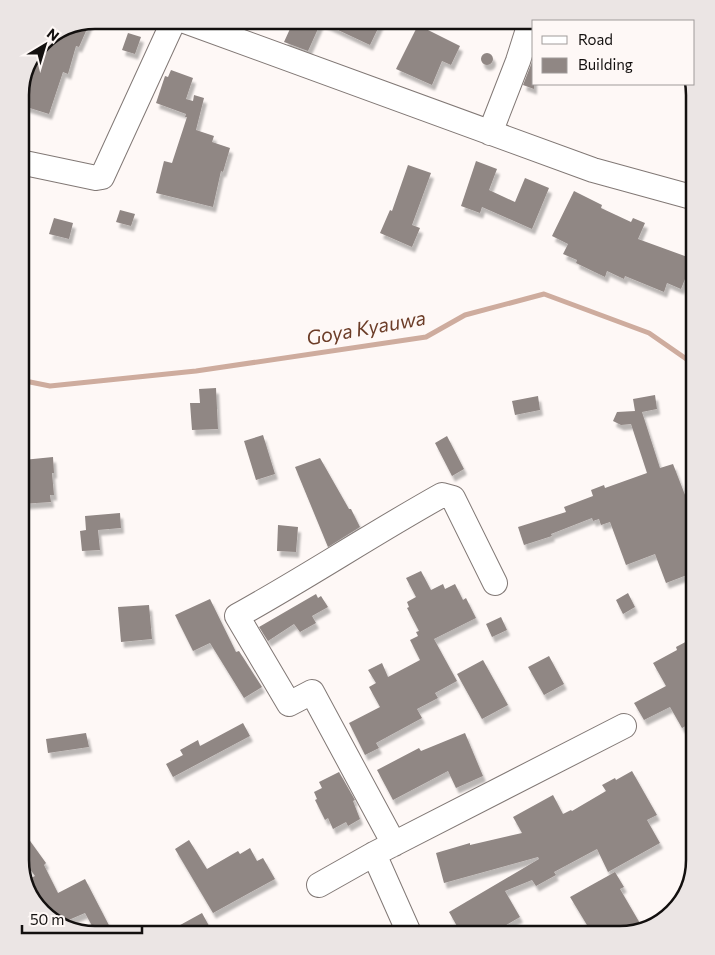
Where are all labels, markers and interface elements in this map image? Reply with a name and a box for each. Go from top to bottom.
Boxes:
north arrow [20,20,70,70]
legend [532,20,695,85]
text: N [44,24,63,44]
text: Road [578,30,613,48]
text: Building [578,55,633,73]
water label: Goya Kyauwa [304,305,427,349]
scale bar [22,902,142,934]
text: 50 m [30,910,64,928]

